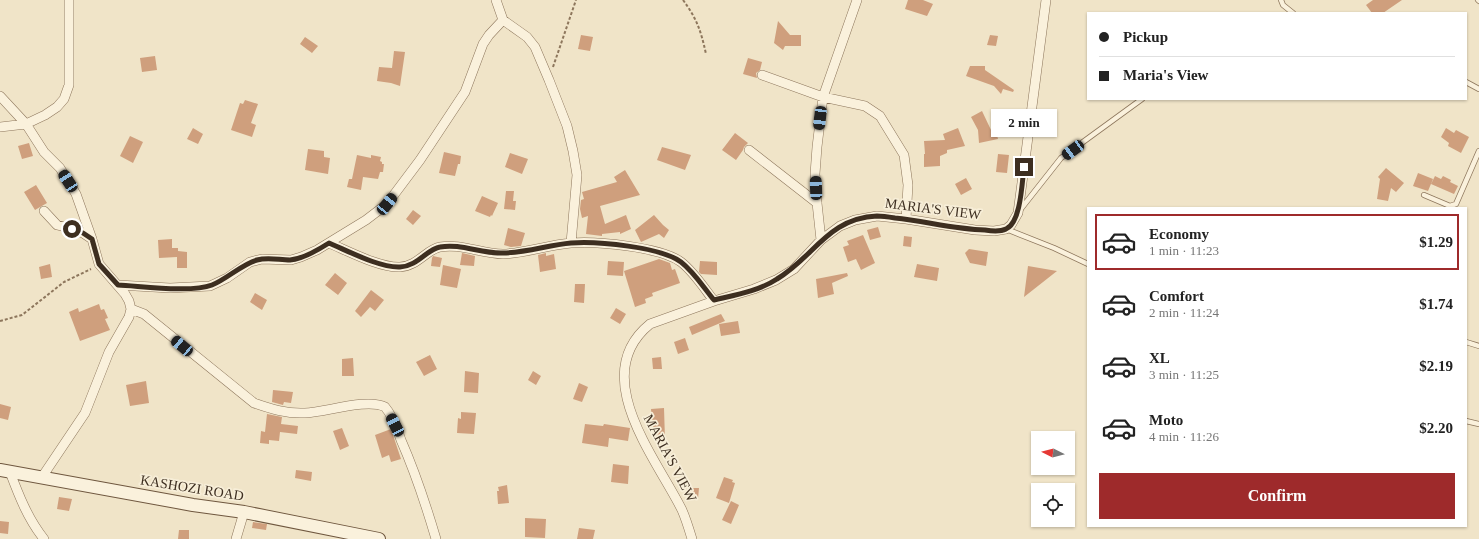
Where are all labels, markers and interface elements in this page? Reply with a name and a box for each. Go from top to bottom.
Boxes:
text: Pickup [1123,29,1168,45]
text: Maria's View [1123,67,1208,83]
car [813,105,827,131]
callout: 2 min [991,109,1057,137]
text: 2 min [1008,115,1040,130]
car [1060,138,1086,162]
route end [1015,158,1033,176]
car [56,168,80,194]
car [810,176,822,200]
car [375,191,399,217]
street label: MARIA'S VIEW [884,196,983,222]
route start [63,220,81,238]
icon: car [1101,224,1137,260]
text: Economy [1149,226,1209,242]
text: $1.29 [1419,234,1453,250]
text: 1 min · 11:23 [1149,243,1219,258]
icon: car [1101,286,1137,322]
text: Comfort [1149,288,1204,304]
text: $1.74 [1419,296,1453,312]
text: 2 min · 11:24 [1149,305,1219,320]
car [169,334,195,358]
icon: car [1101,348,1137,384]
text: XL [1149,350,1170,366]
text: $2.19 [1419,358,1453,374]
text: 3 min · 11:25 [1149,367,1219,382]
icon: car [1101,410,1137,446]
car [384,412,406,438]
street label: MARIA'S VIEW [641,412,700,505]
text: Moto [1149,412,1183,428]
text: $2.20 [1419,420,1453,436]
text: 4 min · 11:26 [1149,429,1219,444]
north arrow [1031,431,1075,475]
map controls [1031,431,1075,527]
street label: KASHOZI ROAD [139,472,245,504]
button: Confirm [1099,473,1455,519]
button: locate [1031,483,1075,527]

